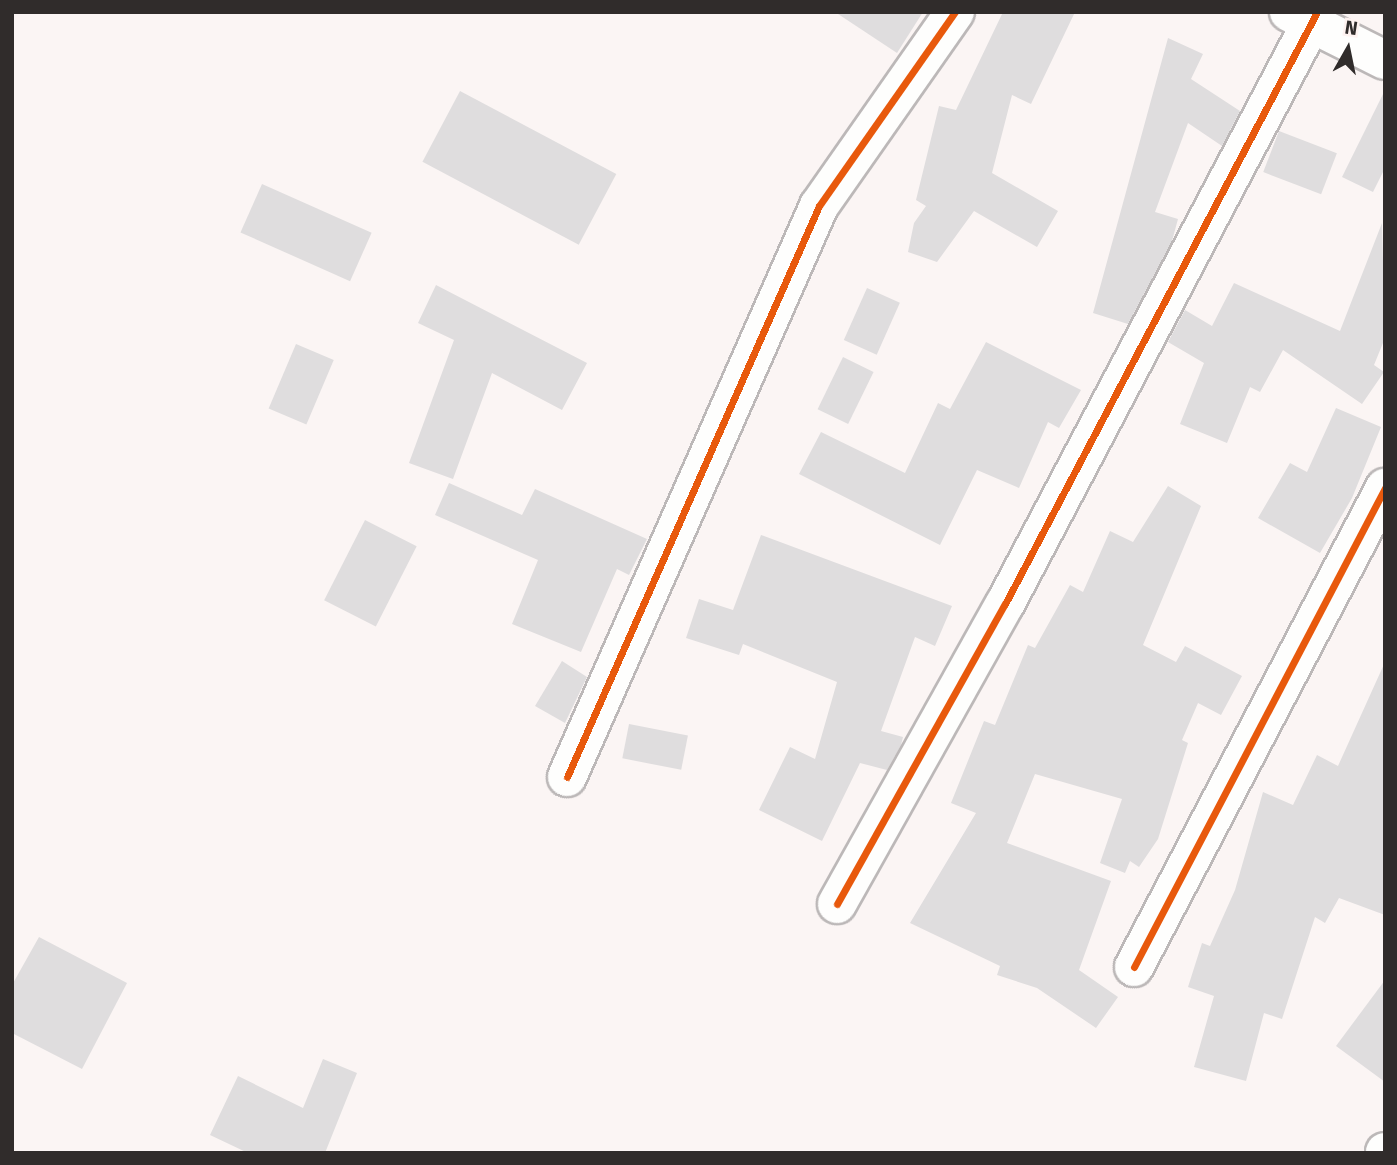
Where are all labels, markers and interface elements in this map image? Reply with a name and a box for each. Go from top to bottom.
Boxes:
north arrow [1313,14,1383,84]
text: N [1343,15,1359,40]

